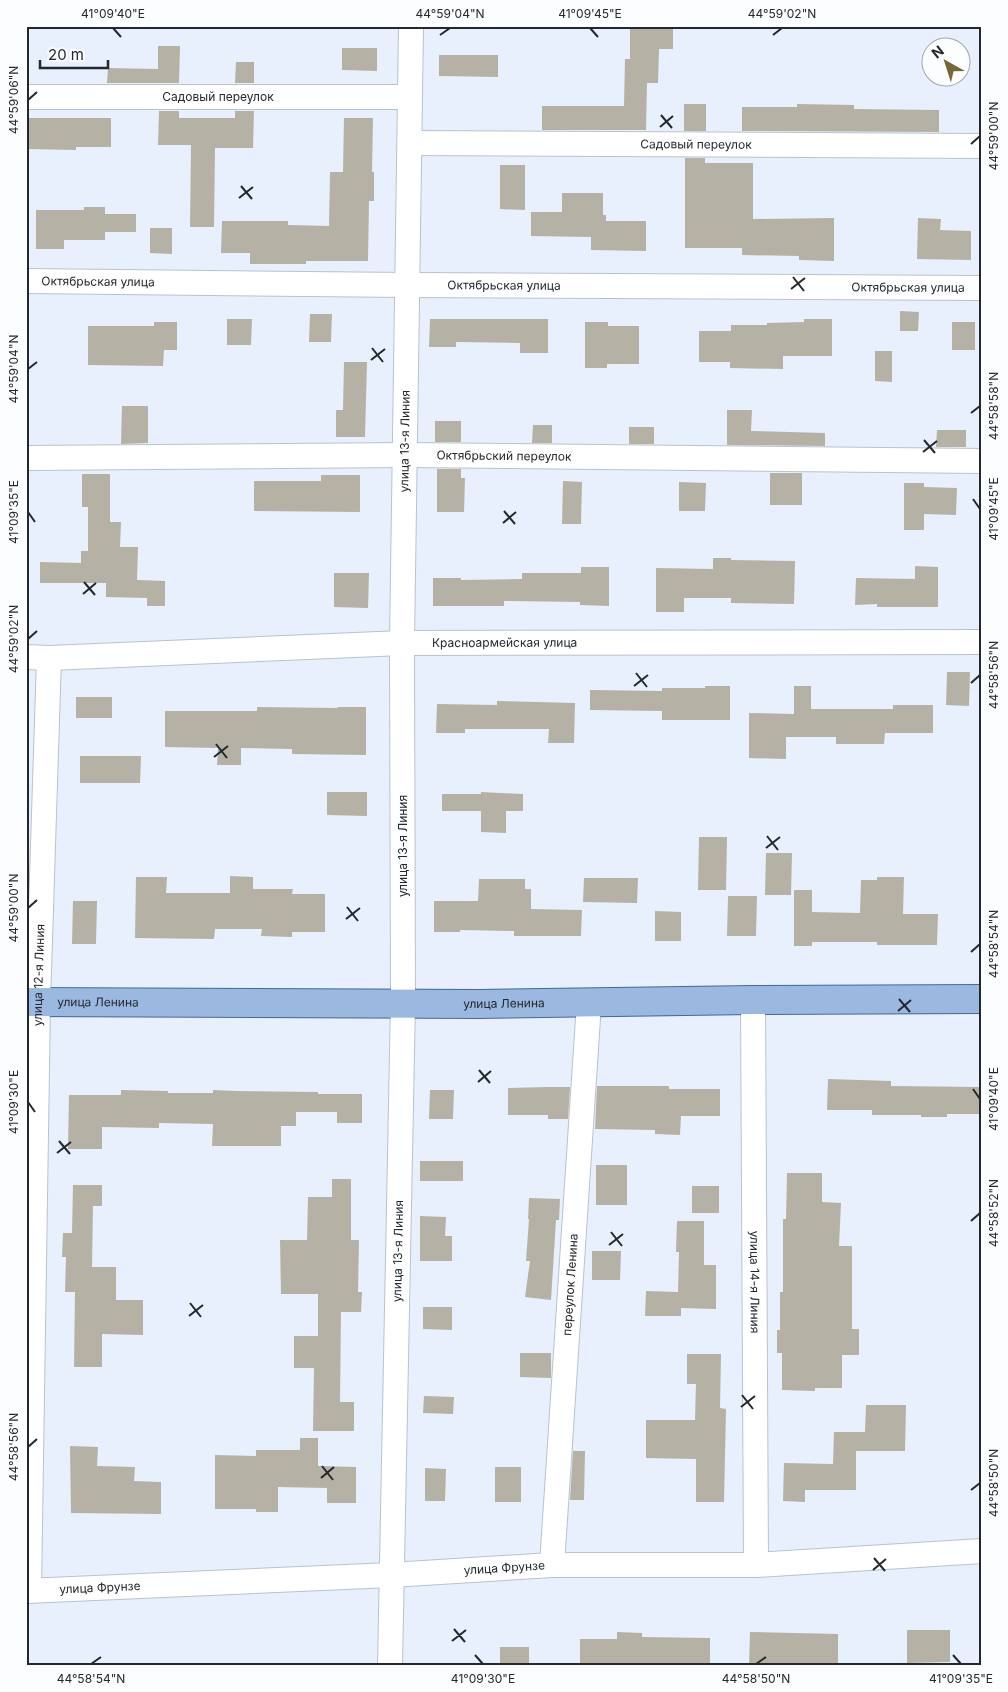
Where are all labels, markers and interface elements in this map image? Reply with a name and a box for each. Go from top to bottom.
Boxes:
text: 41°09'40"E [81,6,145,21]
text: 44°59'04"N [415,6,485,21]
text: 41°09'45"E [558,6,622,21]
text: 44°59'02"N [748,6,816,21]
scale bar [40,38,108,70]
north arrow [920,38,970,88]
text: N [928,42,947,61]
text: 20 m [48,45,84,64]
text: 44°59'06"N [6,66,21,134]
street label: Садовый переулок [162,89,274,104]
text: 44°59'00"N [986,102,1001,170]
street label: Садовый переулок [640,136,752,152]
street label: Октябрьская улица [41,273,155,289]
street label: Октябрьская улица [447,277,561,293]
street label: Октябрьская улица [851,279,965,295]
text: 44°59'04"N [6,334,21,404]
text: 44°58'58"N [986,372,1001,440]
street label: улица 13-я Линия [396,390,413,492]
street label: Октябрьский переулок [436,447,572,464]
text: 41°09'45"E [986,477,1001,541]
text: 41°09'35"E [6,480,21,544]
text: 44°59'02"N [6,605,21,673]
street label: Красноармейская улица [432,635,577,650]
text: 44°58'56"N [986,641,1001,709]
street label: улица 13-я Линия [395,795,410,897]
text: 44°59'00"N [6,874,21,942]
text: 44°58'54"N [986,910,1001,978]
street label: улица 12-я Линия [30,924,47,1026]
street label: улица Ленина [57,994,139,1009]
street label: улица Ленина [463,995,545,1011]
text: 41°09'40"E [986,1067,1001,1131]
text: 41°09'30"E [6,1070,21,1134]
text: 44°58'52"N [986,1179,1001,1247]
street label: улица 13-я Линия [389,1200,406,1302]
street label: улица 14-я Линия [747,1231,763,1333]
street label: переулок Ленина [559,1233,581,1336]
text: 44°58'56"N [6,1413,21,1481]
text: 44°58'50"N [986,1449,1001,1517]
street label: улица Фрунзе [463,1557,545,1577]
street label: улица Фрунзе [59,1578,141,1597]
text: 44°58'54"N [57,1671,125,1686]
text: 41°09'30"E [451,1671,515,1686]
text: 44°58'50"N [722,1671,790,1686]
text: 41°09'35"E [929,1671,993,1686]

